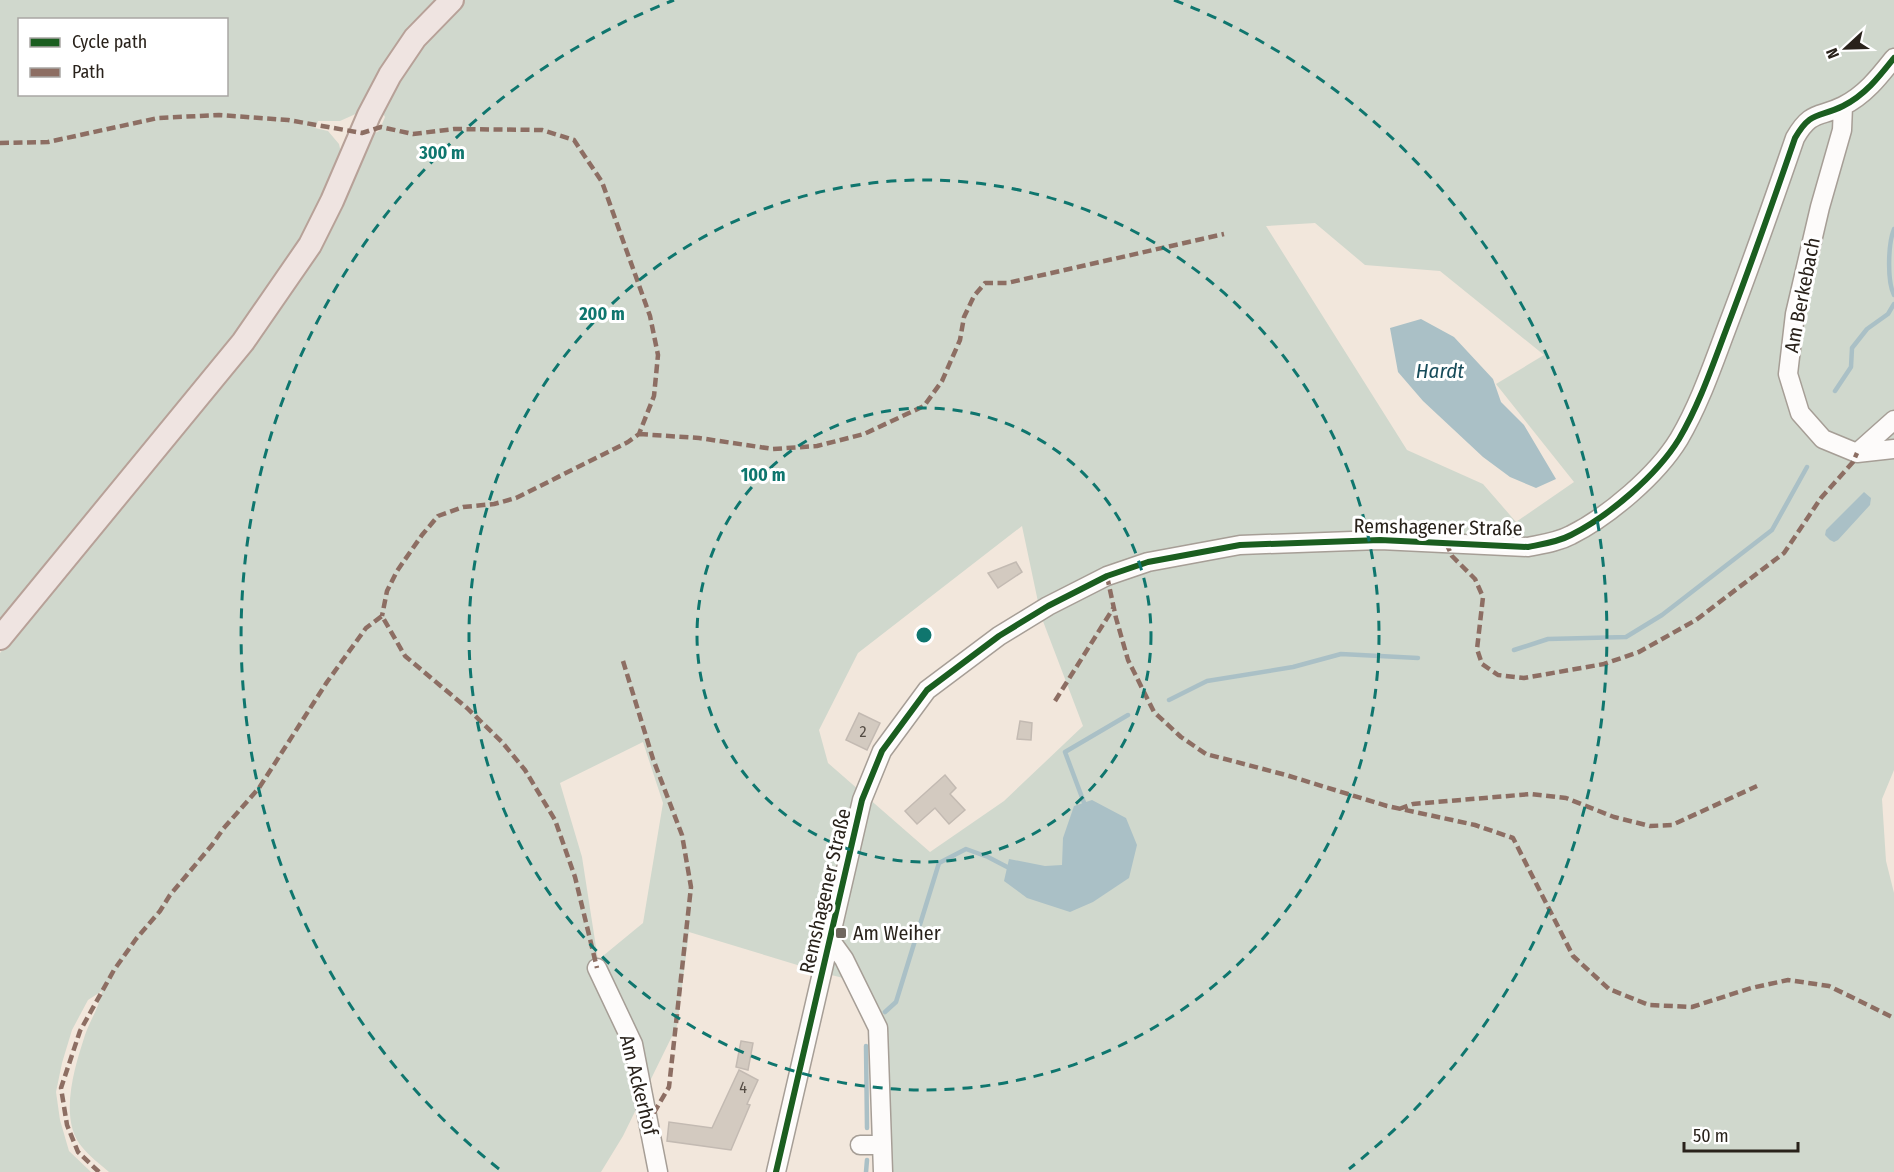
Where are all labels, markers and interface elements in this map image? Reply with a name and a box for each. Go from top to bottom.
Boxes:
legend [18,18,228,96]
north arrow [1816,18,1876,78]
text: Cycle path [72,31,147,53]
text: N [1822,45,1843,61]
text: Path [72,61,105,83]
text: 300 m [418,142,465,164]
street label: Am Berkebach [1779,235,1825,355]
text: 200 m [578,303,625,325]
water label: Hardt [1416,358,1464,384]
text: 100 m [741,464,785,486]
street label: Remshagener Straße [1353,514,1523,540]
centre of rings [914,625,934,645]
house number: 2 [859,722,867,741]
street label: Remshagener Straße [794,806,856,976]
place label: Am Weiher [853,921,941,945]
marker: Am Weiher [834,926,848,940]
street label: Am Ackerhof [615,1032,664,1140]
house number: 4 [739,1078,747,1097]
scale bar [1684,1115,1798,1153]
text: 50 m [1693,1125,1729,1147]

